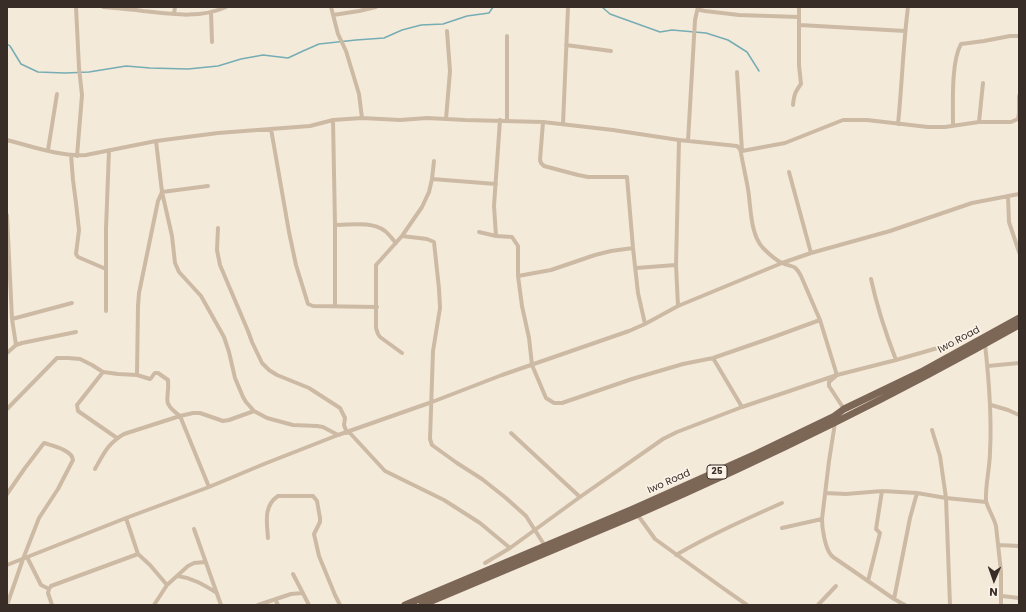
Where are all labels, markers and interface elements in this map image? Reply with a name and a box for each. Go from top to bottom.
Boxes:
street label: Iwo Road [936,324,982,356]
road number: 25 [707,465,727,479]
street label: Iwo Road [646,467,692,497]
north arrow [974,560,1014,600]
text: N [989,584,998,600]

